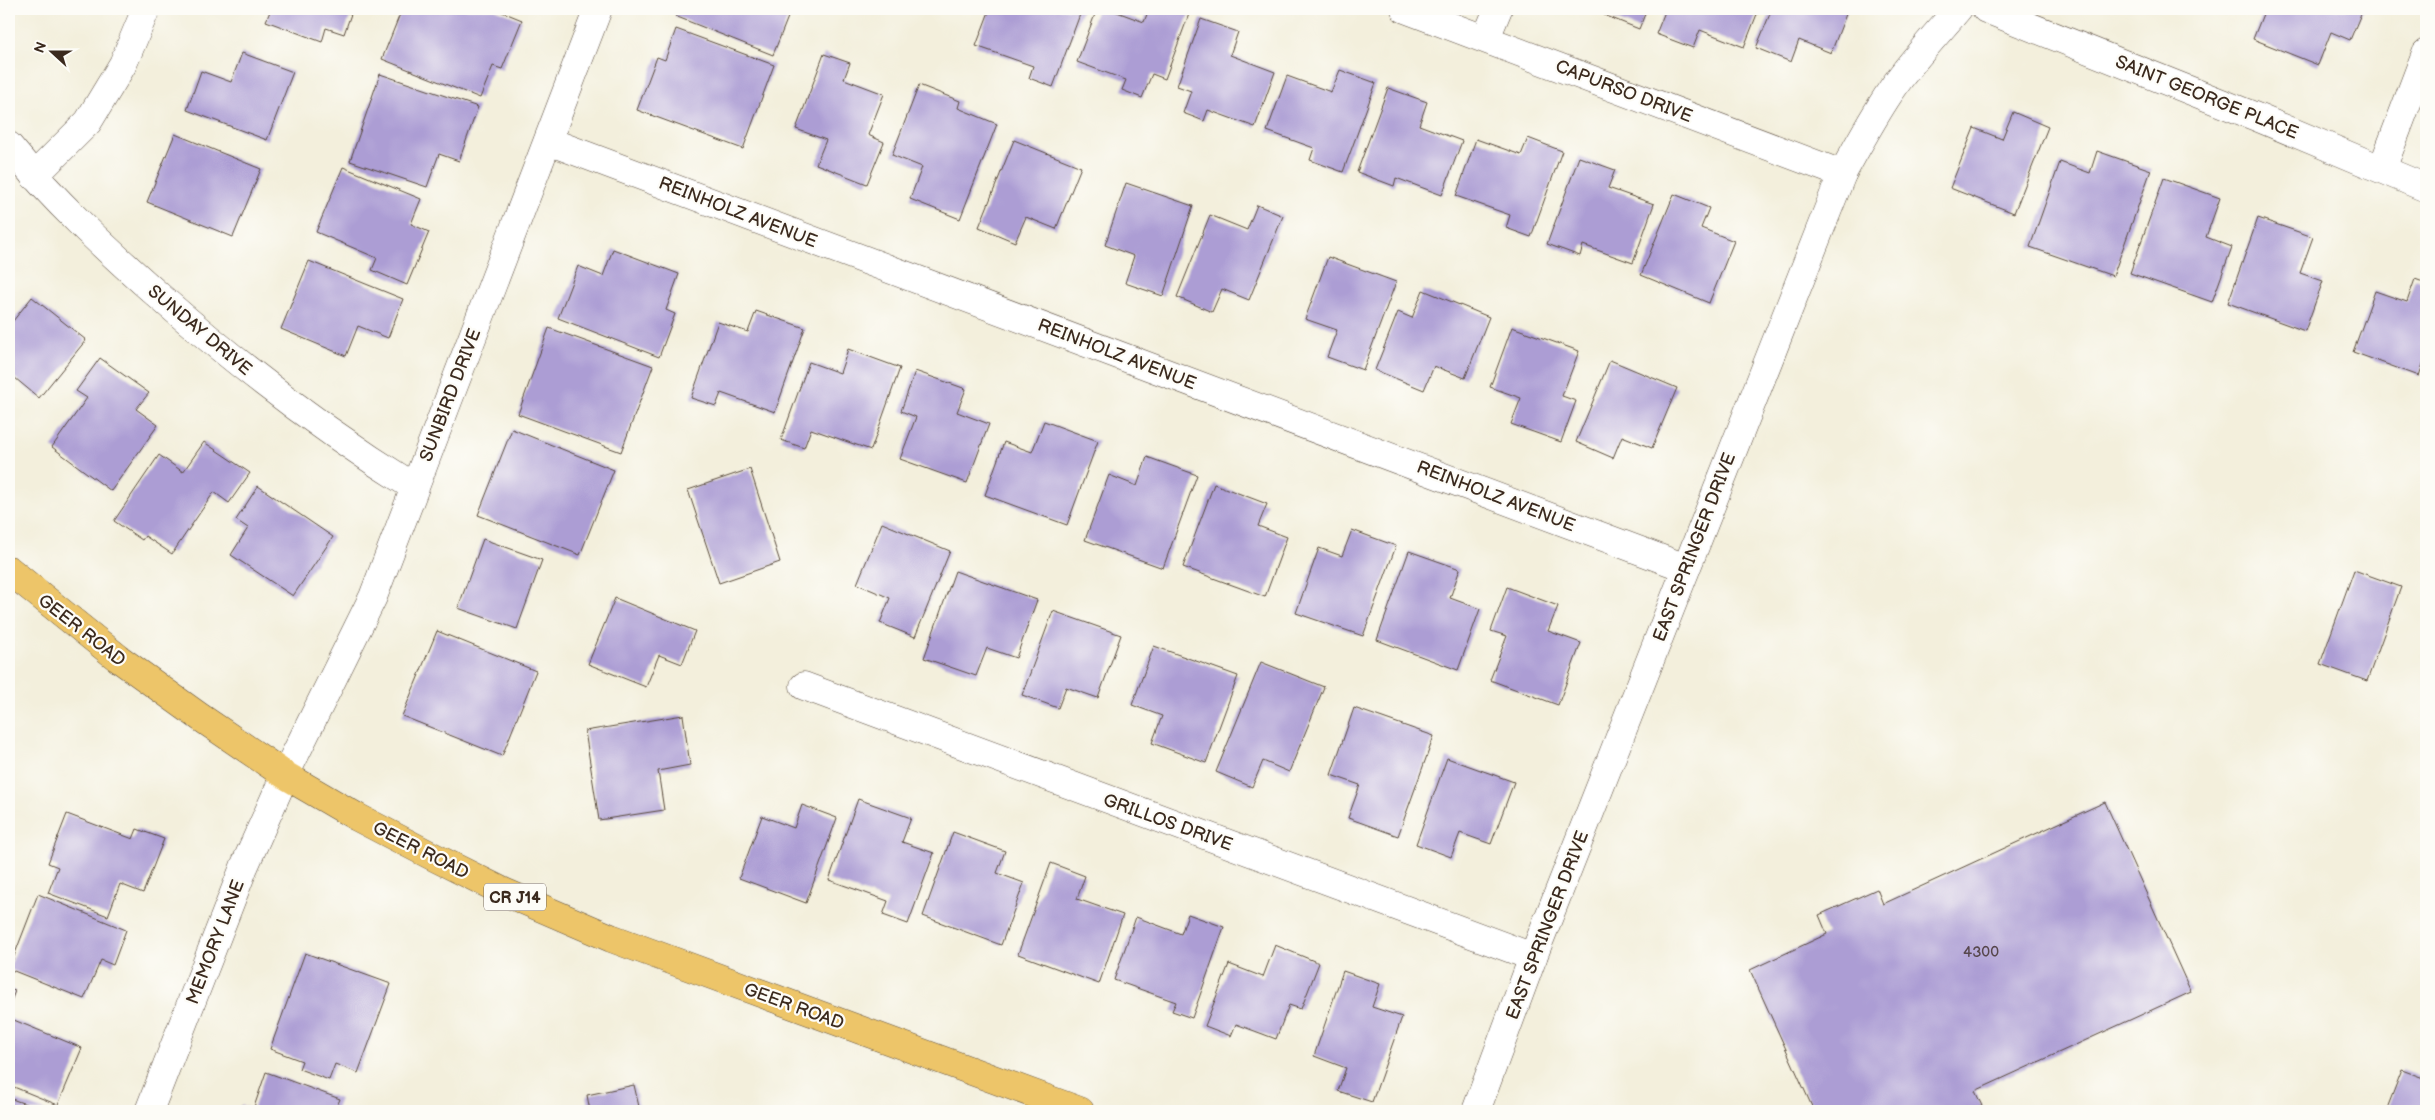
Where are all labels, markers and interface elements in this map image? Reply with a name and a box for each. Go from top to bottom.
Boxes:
north arrow [28,28,78,78]
text: N [31,40,50,55]
street label: SAINT GEORGE PLACE [2112,51,2301,144]
street label: CAPURSO DRIVE [1552,56,1695,127]
street label: REINHOLZ AVENUE [656,173,820,252]
street label: SUNDAY DRIVE [143,281,256,380]
street label: REINHOLZ AVENUE [1035,315,1199,394]
street label: SUNBIRD DRIVE [415,326,486,465]
street label: EAST SPRINGER DRIVE [1649,450,1740,644]
street label: REINHOLZ AVENUE [1414,457,1578,536]
street label: GEER ROAD [34,590,130,671]
street label: GRILLOS DRIVE [1100,789,1235,856]
street label: GEER ROAD [369,817,472,884]
street label: EAST SPRINGER DRIVE [1502,828,1593,1022]
street label: MEMORY LANE [182,877,249,1007]
road number: CR J14 [484,884,546,910]
house number: 4300 [1963,943,1999,962]
street label: GEER ROAD [741,979,847,1034]

